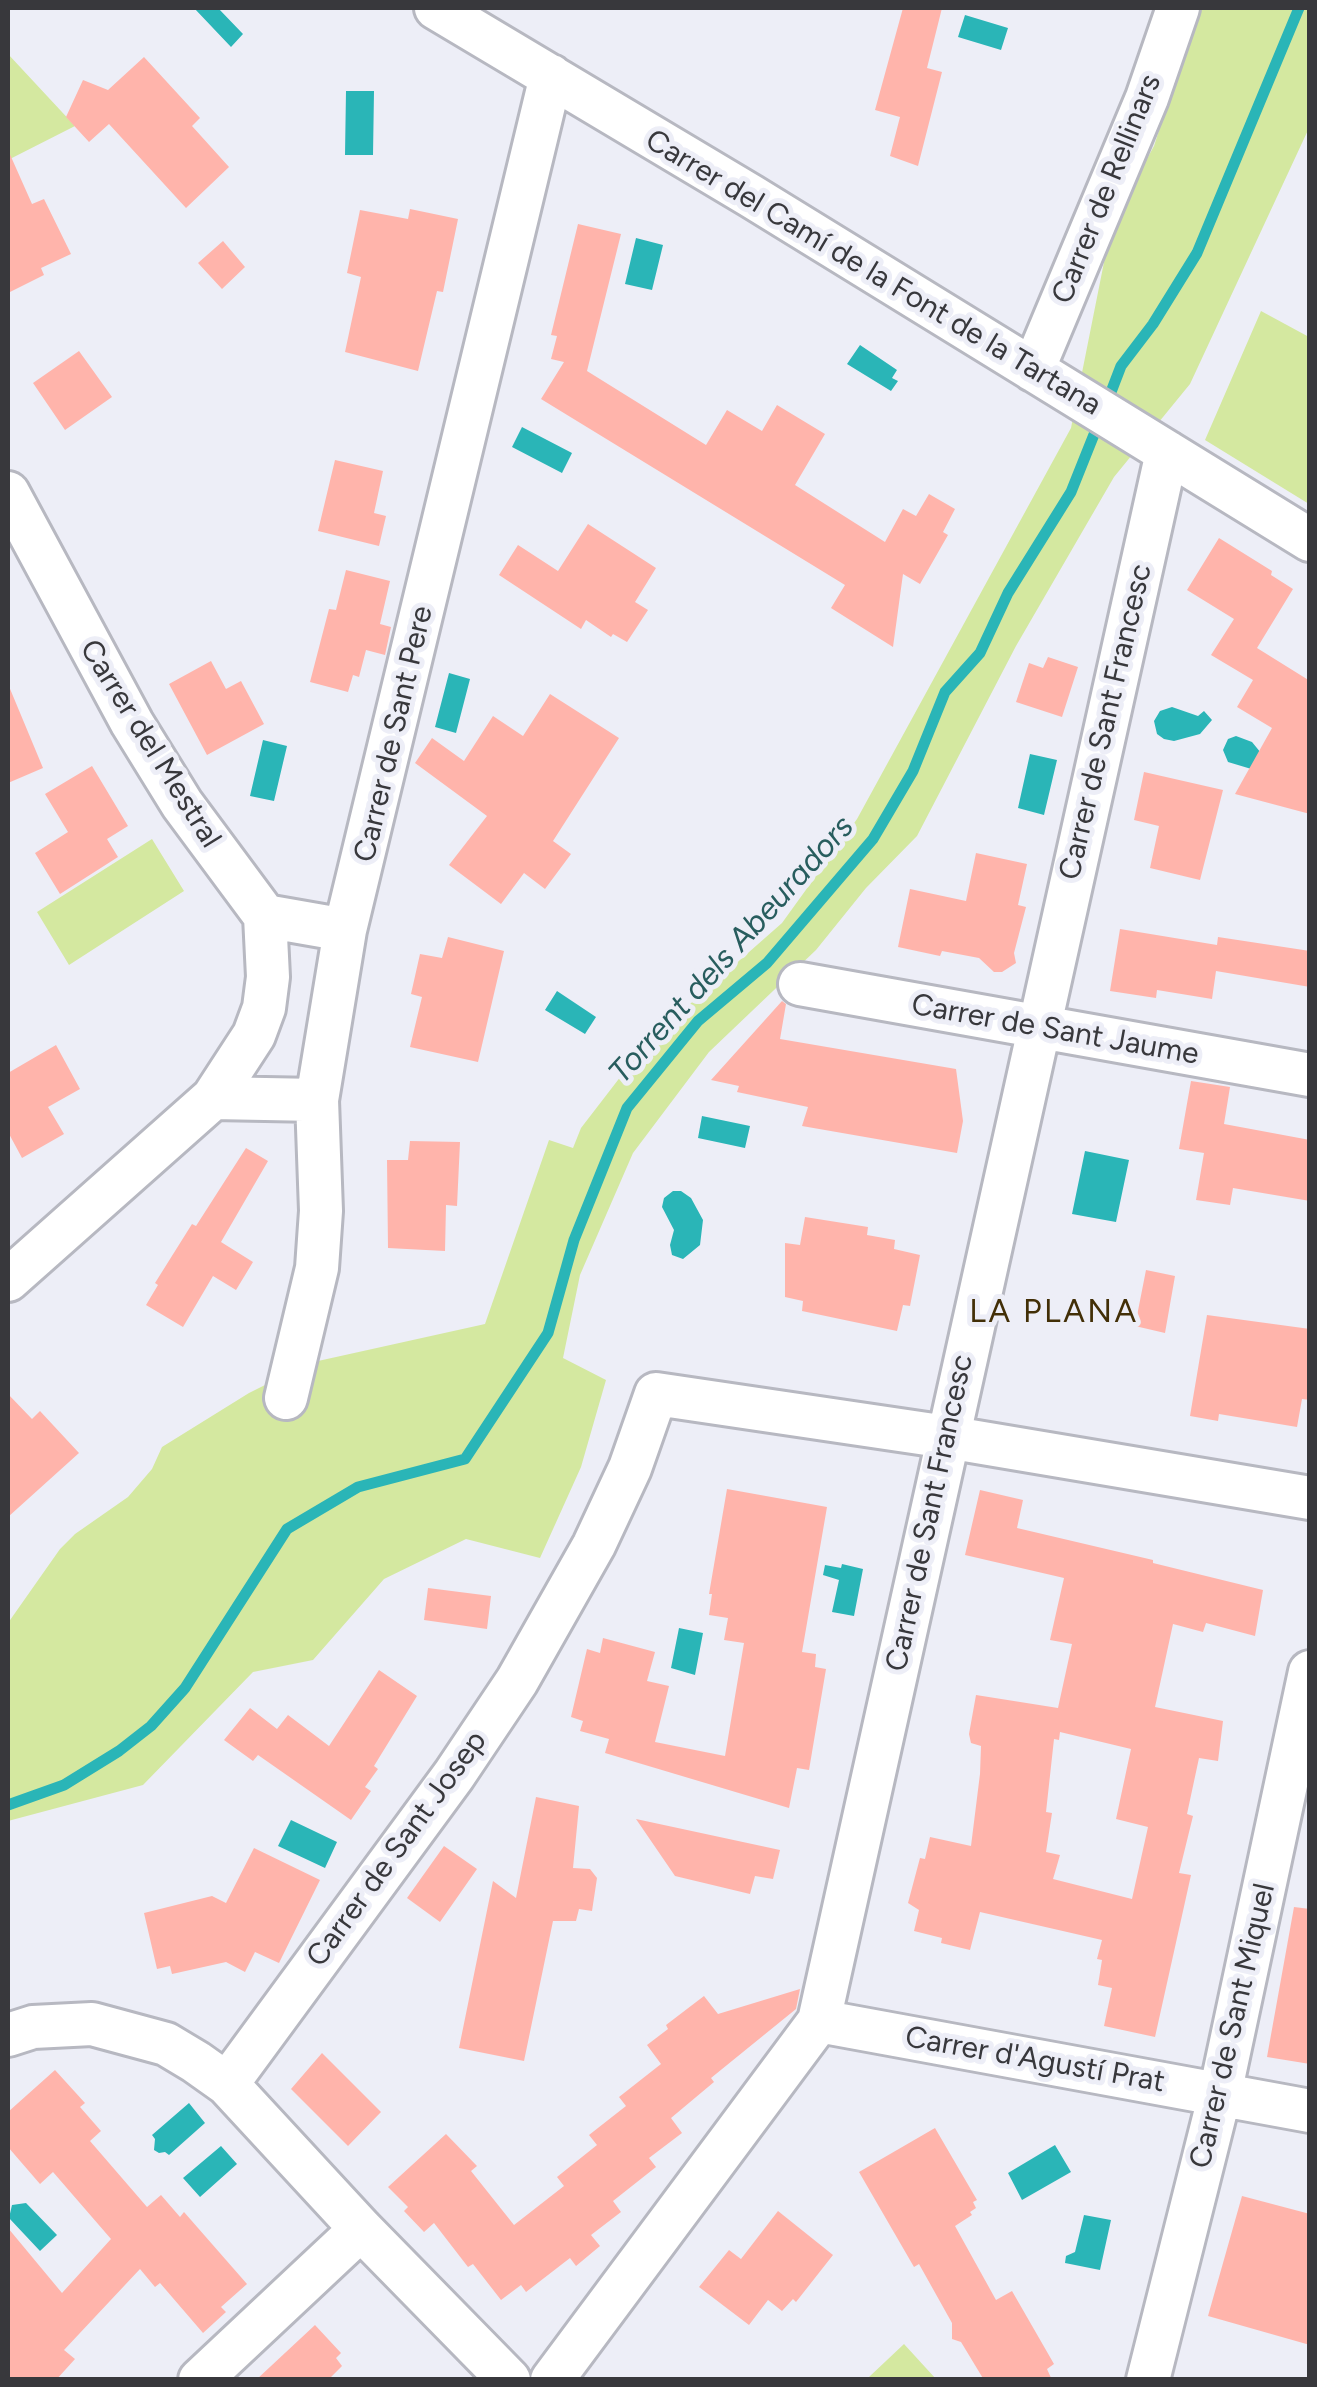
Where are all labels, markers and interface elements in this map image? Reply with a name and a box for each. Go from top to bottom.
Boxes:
street label: Carrer de Rellinars [1045,69,1169,309]
street label: Carrer del Camí de la Font de la Tartana [639,122,1107,424]
street label: Carrer de Sant Francesc [1052,561,1160,883]
street label: Carrer de Sant Pere [347,602,441,866]
street label: Carrer del Mestral [72,633,228,855]
water label: Torrent dels Abeuradors [602,808,862,1092]
street label: Carrer de Sant Jaume [909,987,1201,1073]
district label: LA PLANA [969,1294,1139,1332]
street label: Carrer de Sant Francesc [879,1351,981,1675]
street label: Carrer de Sant Josep [299,1724,495,1974]
street label: Carrer de Sant Miquel [1183,1880,1283,2172]
street label: Carrer d'Agustí Prat [902,2019,1168,2101]

